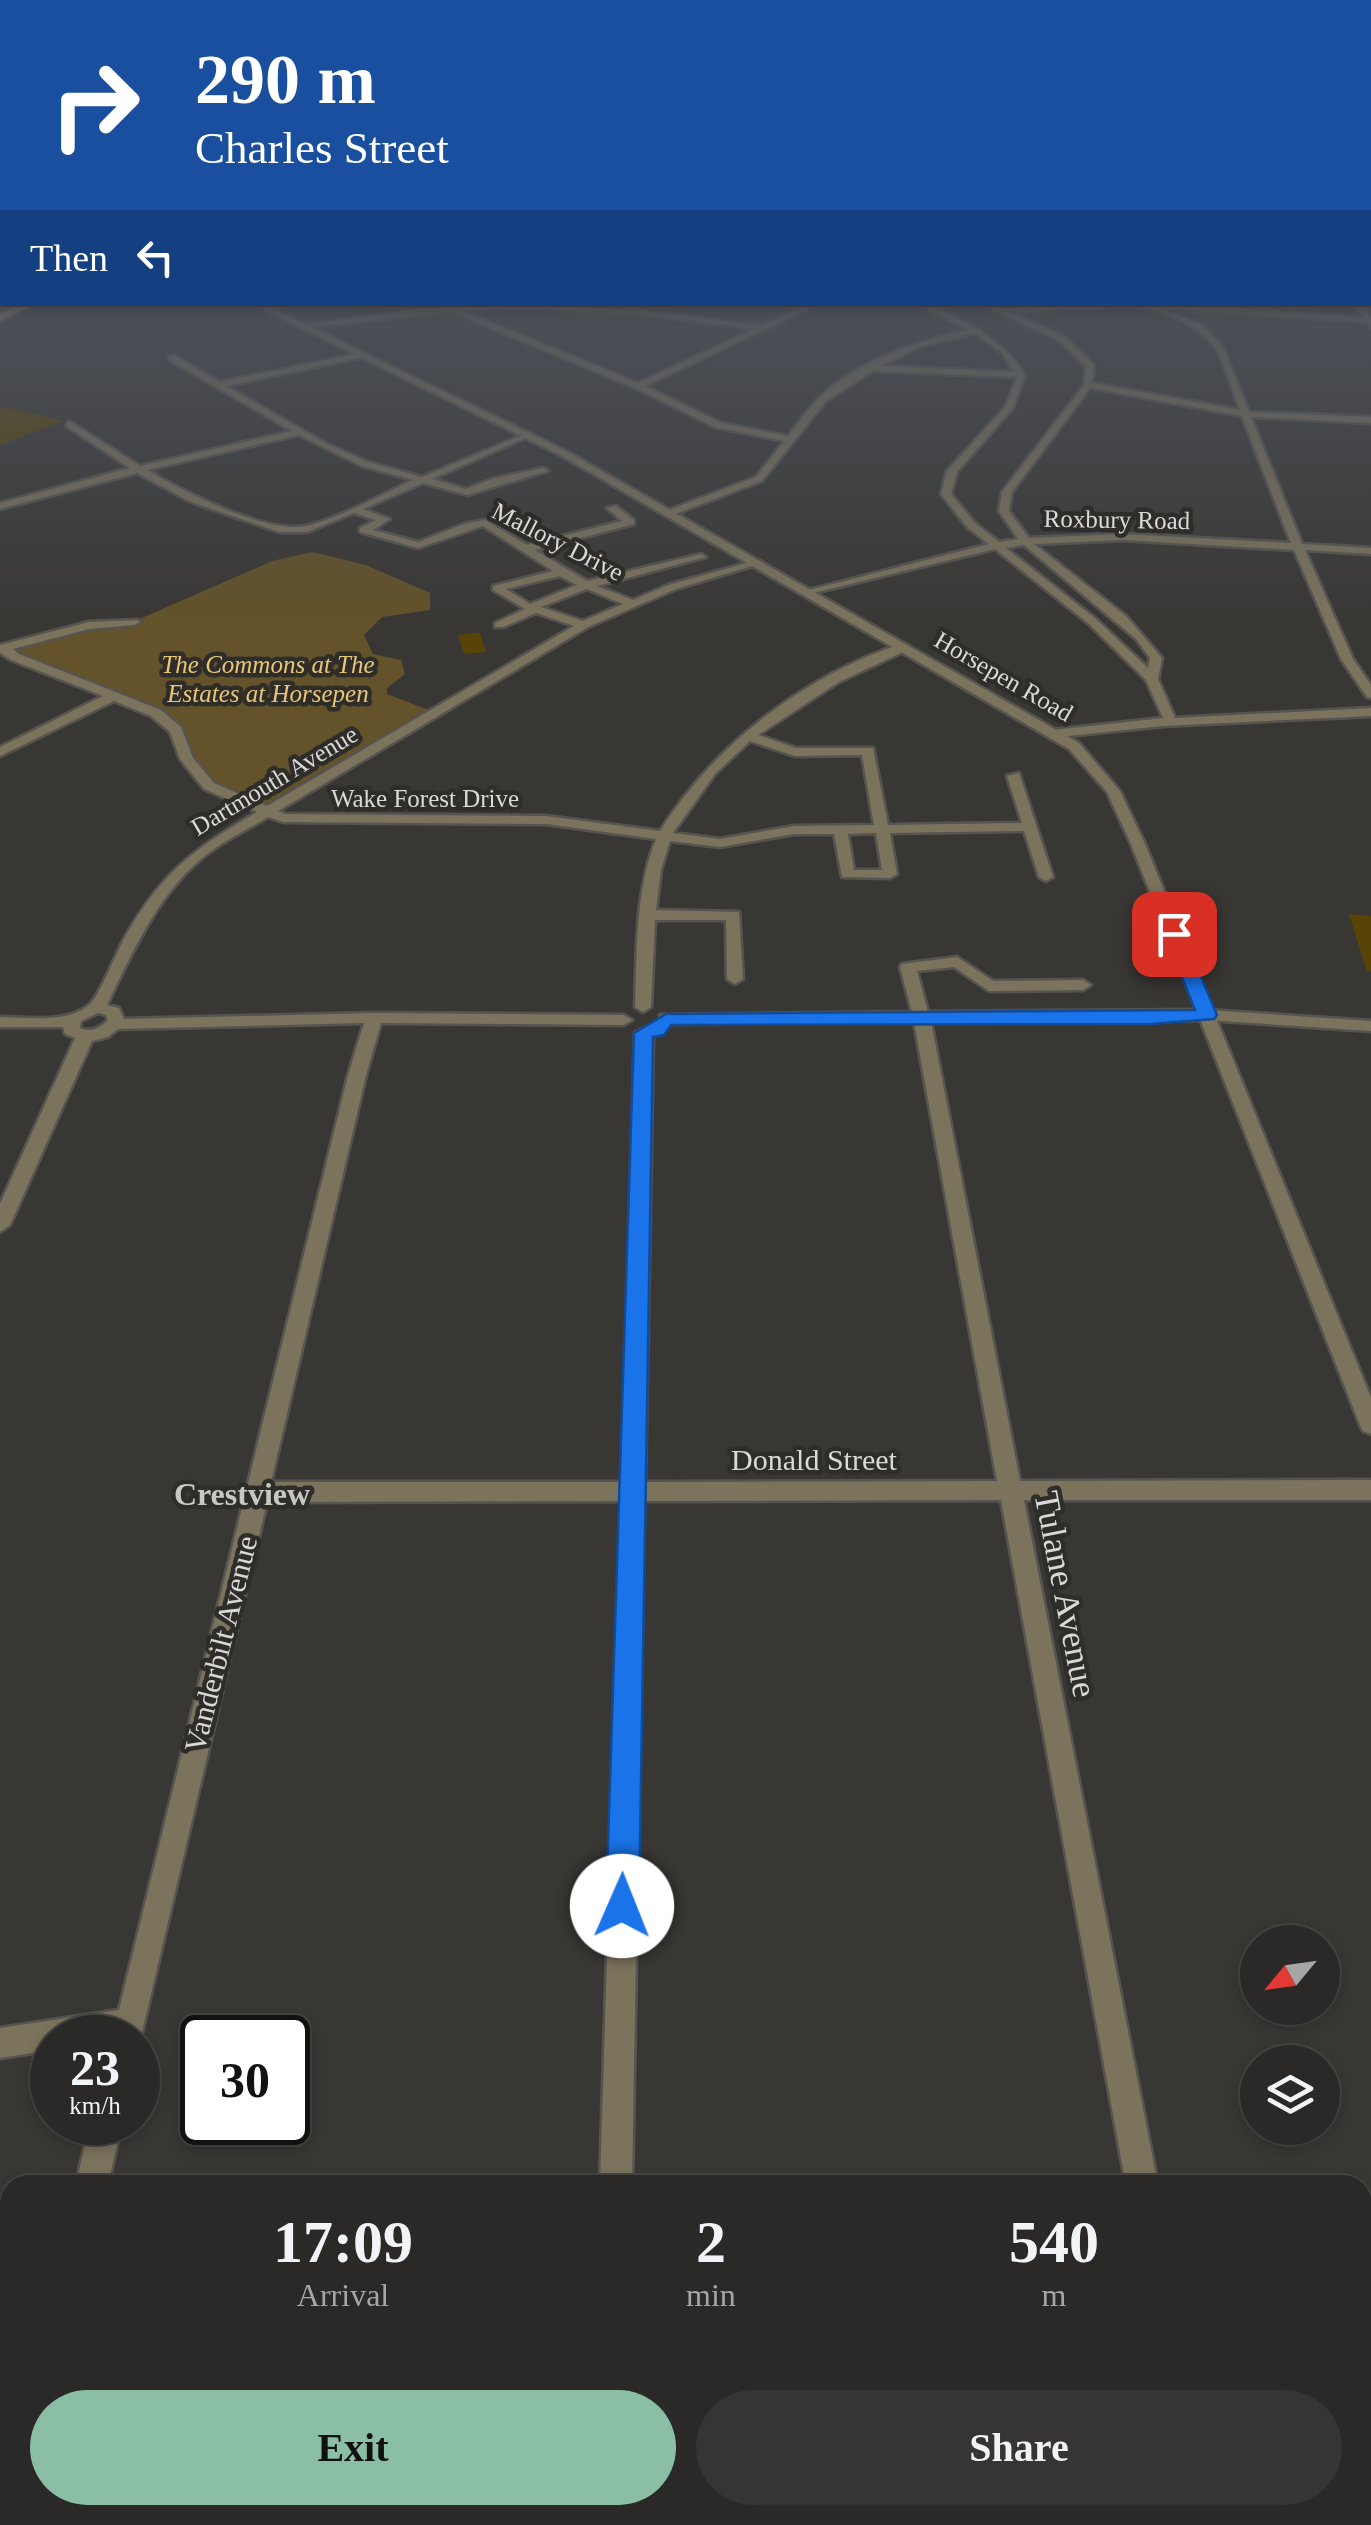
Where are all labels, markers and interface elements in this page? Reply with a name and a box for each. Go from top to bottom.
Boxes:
icon: right [30,40,160,170]
text: 290 m [195,41,376,118]
text: Charles Street [195,123,449,173]
icon: left [128,230,183,285]
text: Then [30,237,108,279]
street label: Mallory Drive [488,497,628,586]
street label: Roxbury Road [1044,505,1191,534]
street label: Horsepen Road [930,626,1078,727]
park label: The Commons at The Estates at Horsepen [161,651,375,707]
street label: Dartmouth Avenue [186,720,362,841]
street label: Wake Forest Drive [331,785,519,812]
pin [1132,892,1217,977]
icon: arrive [1147,907,1202,962]
street label: Donald Street [731,1443,898,1476]
district label: Crestview [174,1476,310,1512]
street label: Tulane Avenue [1026,1488,1105,1700]
street label: Vanderbilt Avenue [178,1532,263,1756]
position arrow [570,1854,674,1958]
north arrow [1240,1925,1340,2025]
map controls [1240,1925,1340,2145]
speed limit sign: 30 [180,2015,310,2145]
text: 23 [70,2040,120,2096]
button: layers [1240,2045,1340,2145]
text: km/h [69,2092,121,2119]
text: 17:09 [273,2209,413,2275]
text: 2 [696,2209,726,2275]
text: 540 [1009,2209,1099,2275]
text: Arrival [297,2277,389,2313]
text: min [686,2277,736,2313]
text: m [1041,2277,1066,2313]
button: Exit [30,2390,676,2505]
button: Share [696,2390,1342,2505]

